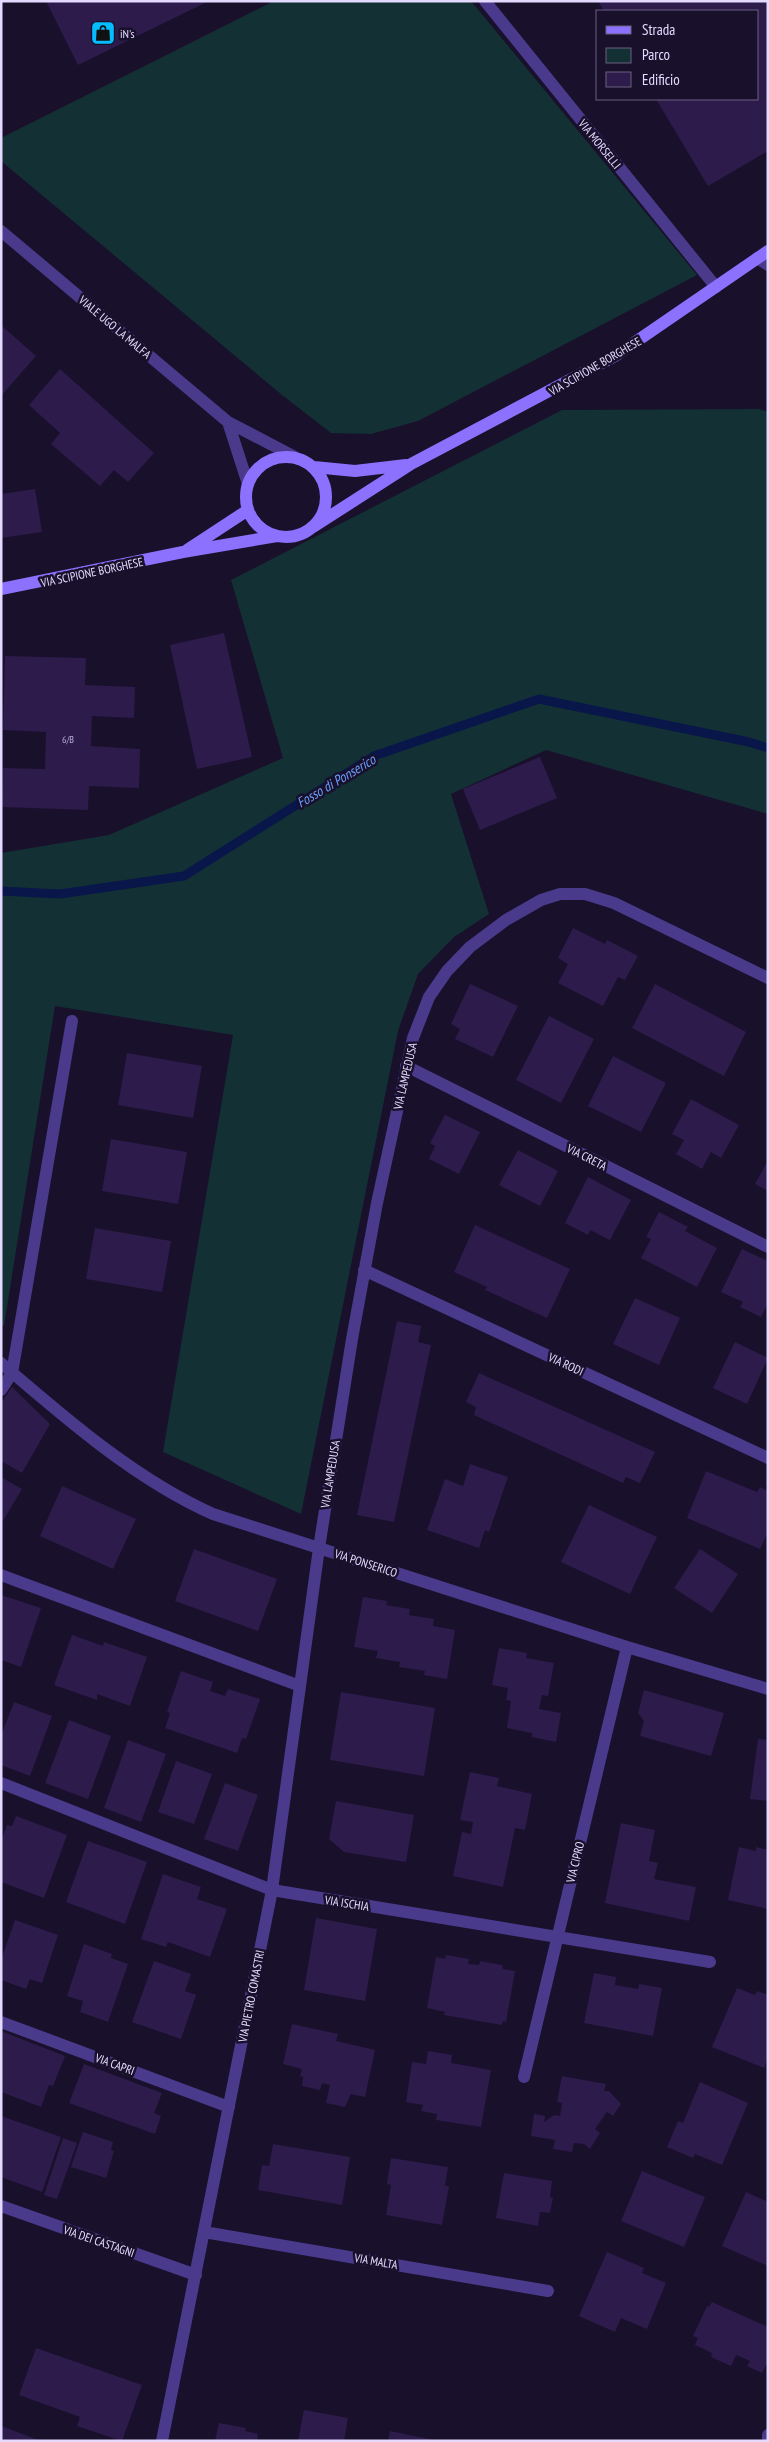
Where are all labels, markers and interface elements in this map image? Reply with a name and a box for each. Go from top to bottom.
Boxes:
legend [596,10,759,100]
shop icon: iN's [90,20,116,46]
text: Strada [642,20,675,39]
place label: iN's [120,26,135,41]
text: Parco [642,45,670,64]
text: Edificio [642,70,680,89]
street label: VIA MORSELLI [575,115,624,172]
street label: VIALE UGO LA MALFA [75,292,154,362]
street label: VIA SCIPIONE BORGHESE [545,334,644,399]
street label: VIA SCIPIONE BORGHESE [39,554,144,590]
house number: 6/B [62,733,74,746]
water label: Fosso di Ponserico [293,750,379,812]
street label: VIA LAMPEDUSA [390,1041,420,1112]
street label: VIA CRETA [564,1140,610,1174]
street label: VIA RODI [545,1349,586,1379]
street label: VIA LAMPEDUSA [317,1439,343,1510]
street label: VIA PONSERICO [332,1545,400,1580]
street label: VIA CIPRO [562,1839,587,1885]
street label: VIA ISCHIA [323,1892,370,1914]
street label: VIA PIETRO COMASTRI [235,1949,267,2044]
street label: VIA CAPRI [92,2050,137,2078]
street label: VIA DEI CASTAGNI [61,2221,137,2260]
street label: VIA MALTA [352,2250,399,2272]

